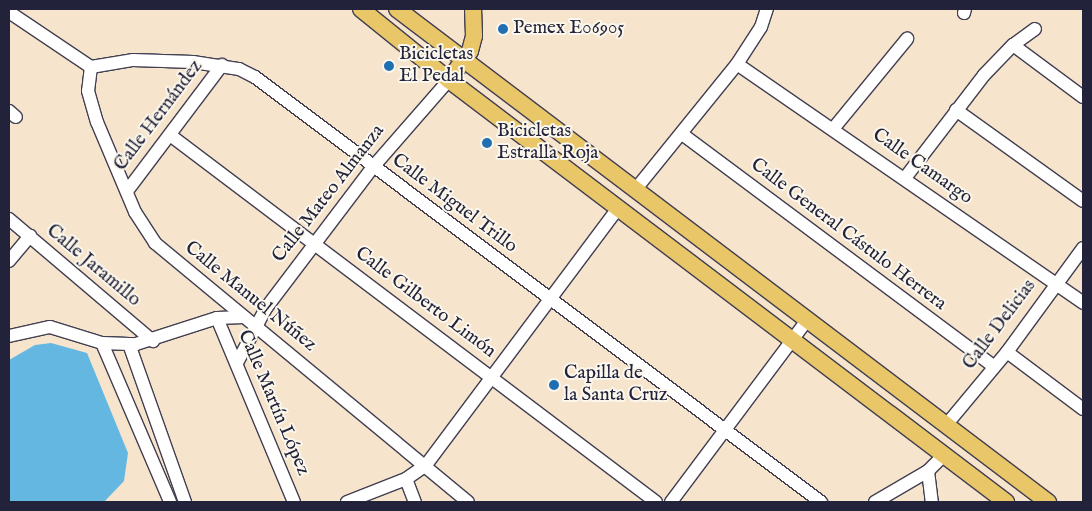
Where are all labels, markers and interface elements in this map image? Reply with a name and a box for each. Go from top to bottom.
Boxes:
place label: Pemex E06905 [513,18,624,40]
marker: Pemex E06905 [497,23,509,35]
place label: Bicicletas El Pedal [399,44,473,88]
street label: Calle Hernández [110,56,208,176]
marker: Bicicletas El Pedal [383,60,395,72]
street label: Calle Mateo Almanza [268,120,390,268]
place label: Bicicletas Estralla Roja [497,121,599,165]
street label: Calle Camargo [867,124,977,210]
marker: Bicicletas Estralla Roja [481,137,493,149]
street label: Calle Miguel Trillo [387,149,521,259]
street label: Calle General Cástulo Herrera [746,154,950,316]
street label: Calle Jaramillo [41,220,145,312]
street label: Calle Manuel Núñez [180,237,320,357]
street label: Calle Gilberto Limón [350,243,500,363]
street label: Calle Delicias [959,275,1041,375]
street label: Calle Martín López [232,327,314,479]
place label: Capilla de la Santa Cruz [564,363,668,407]
marker: Capilla de la Santa Cruz [548,379,560,391]

